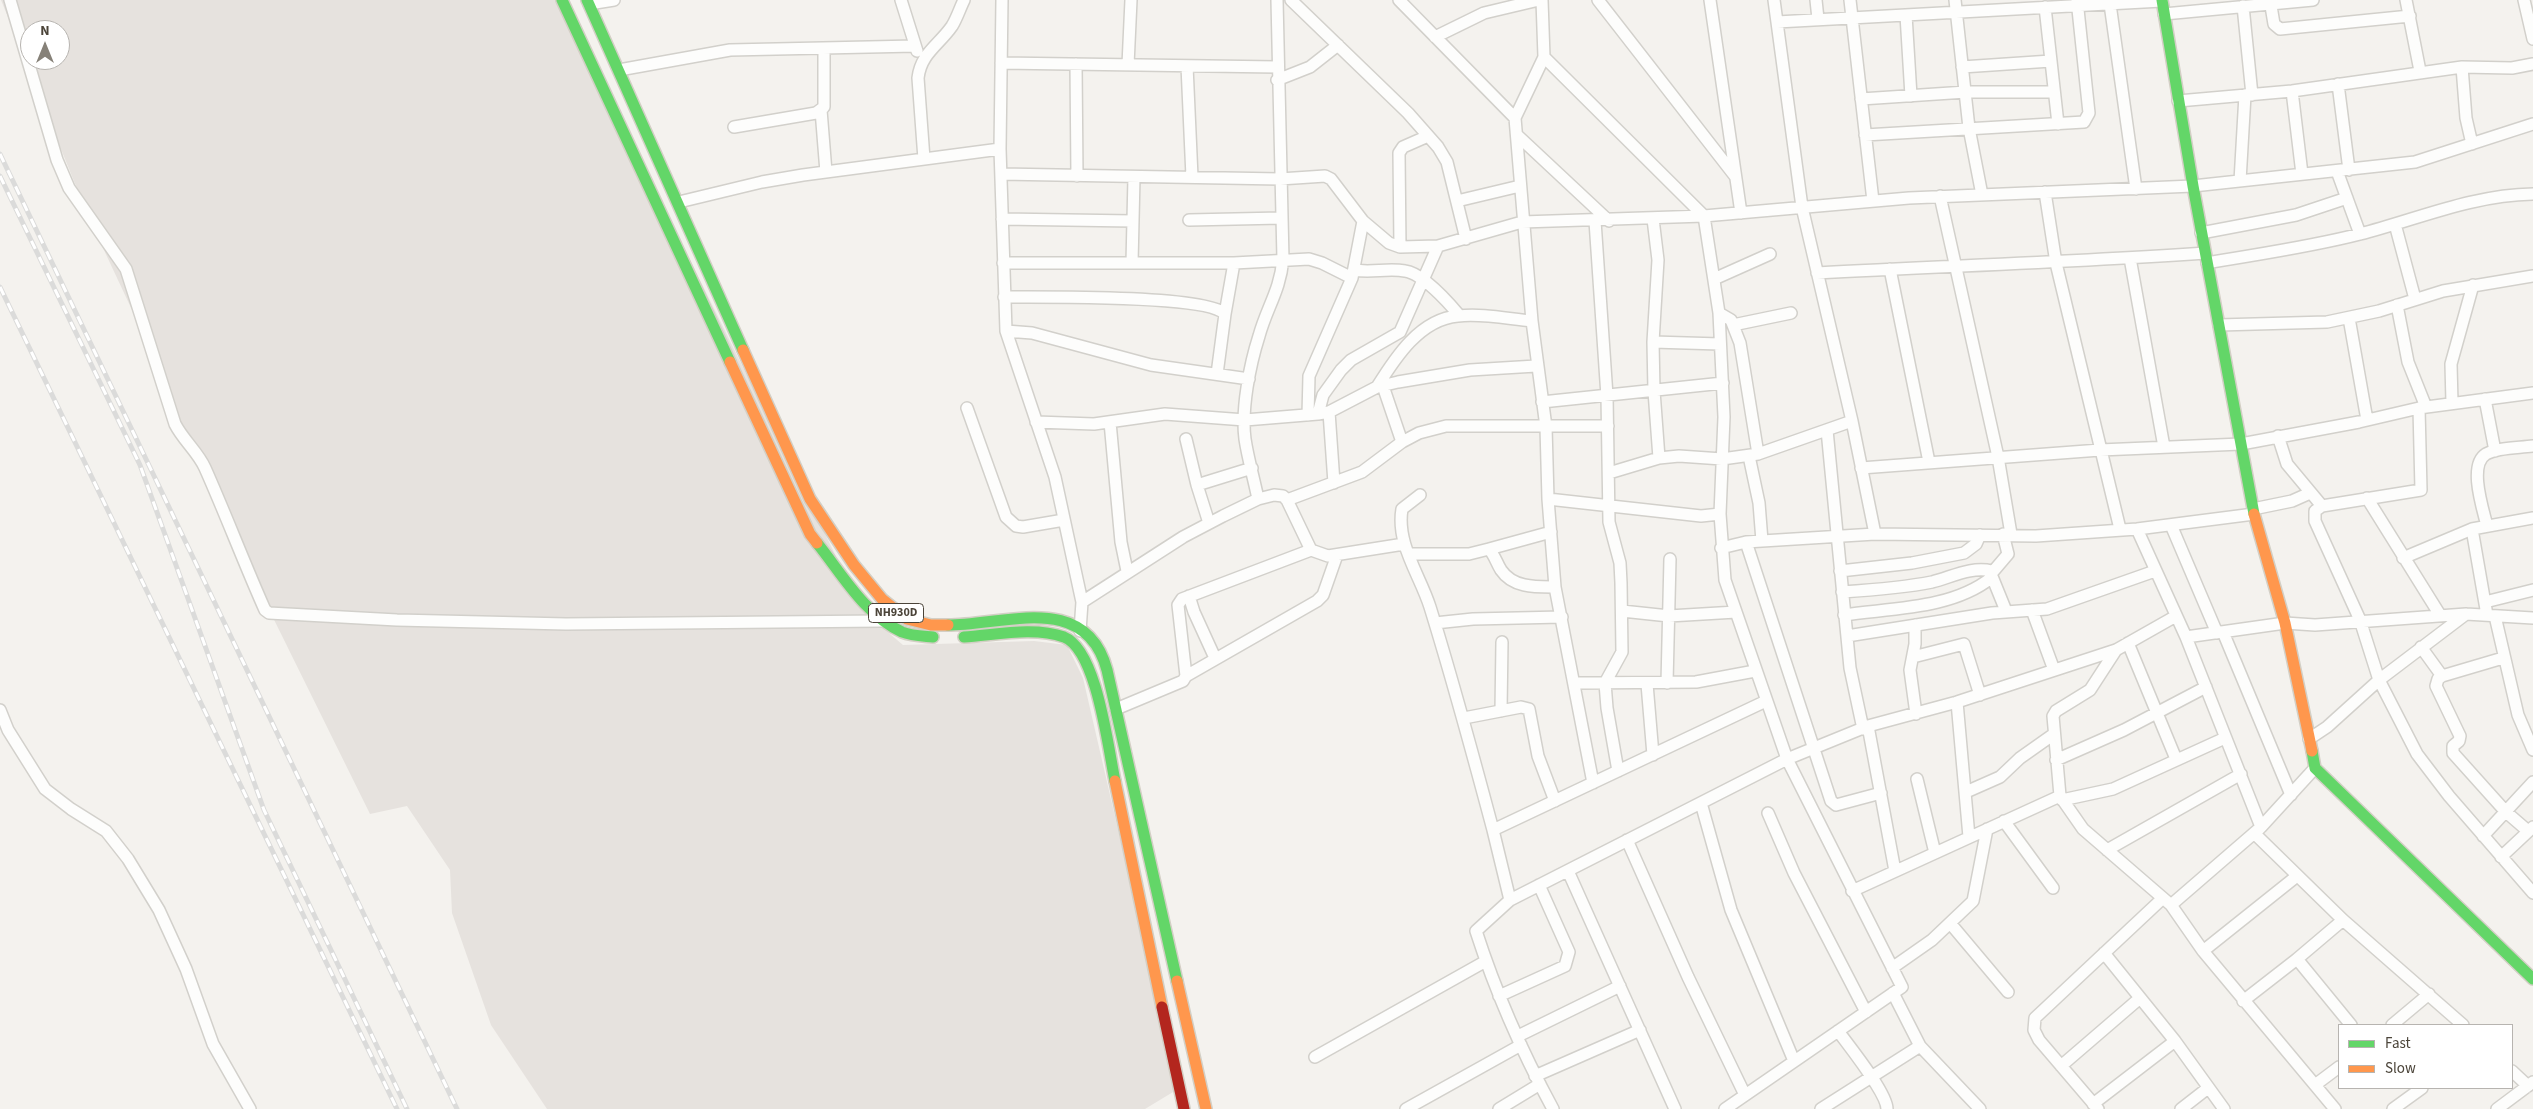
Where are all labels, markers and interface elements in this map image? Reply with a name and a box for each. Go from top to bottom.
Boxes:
north arrow [20,20,70,70]
text: N [40,21,50,41]
road number: NH930D [868,604,924,622]
legend [2338,1024,2513,1089]
text: Fast [2385,1033,2411,1054]
text: Slow [2385,1058,2416,1079]

